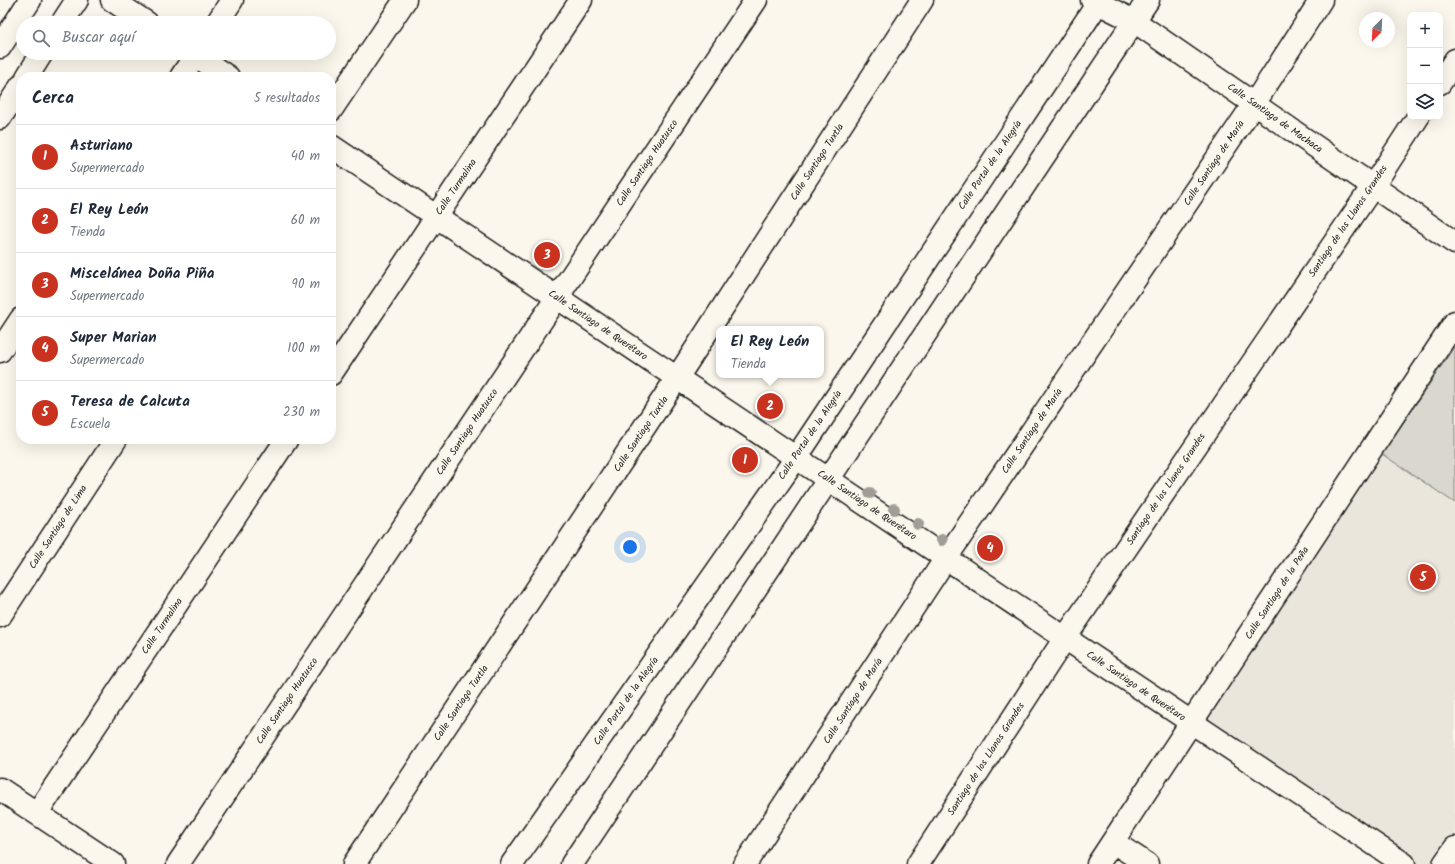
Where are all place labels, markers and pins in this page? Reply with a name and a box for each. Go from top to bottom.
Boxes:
pin: 3 [534,240,560,270]
pin: 2 [757,391,783,421]
pin: 1 [732,445,758,475]
pin: 4 [977,533,1003,563]
pin: 5 [1410,562,1436,592]

